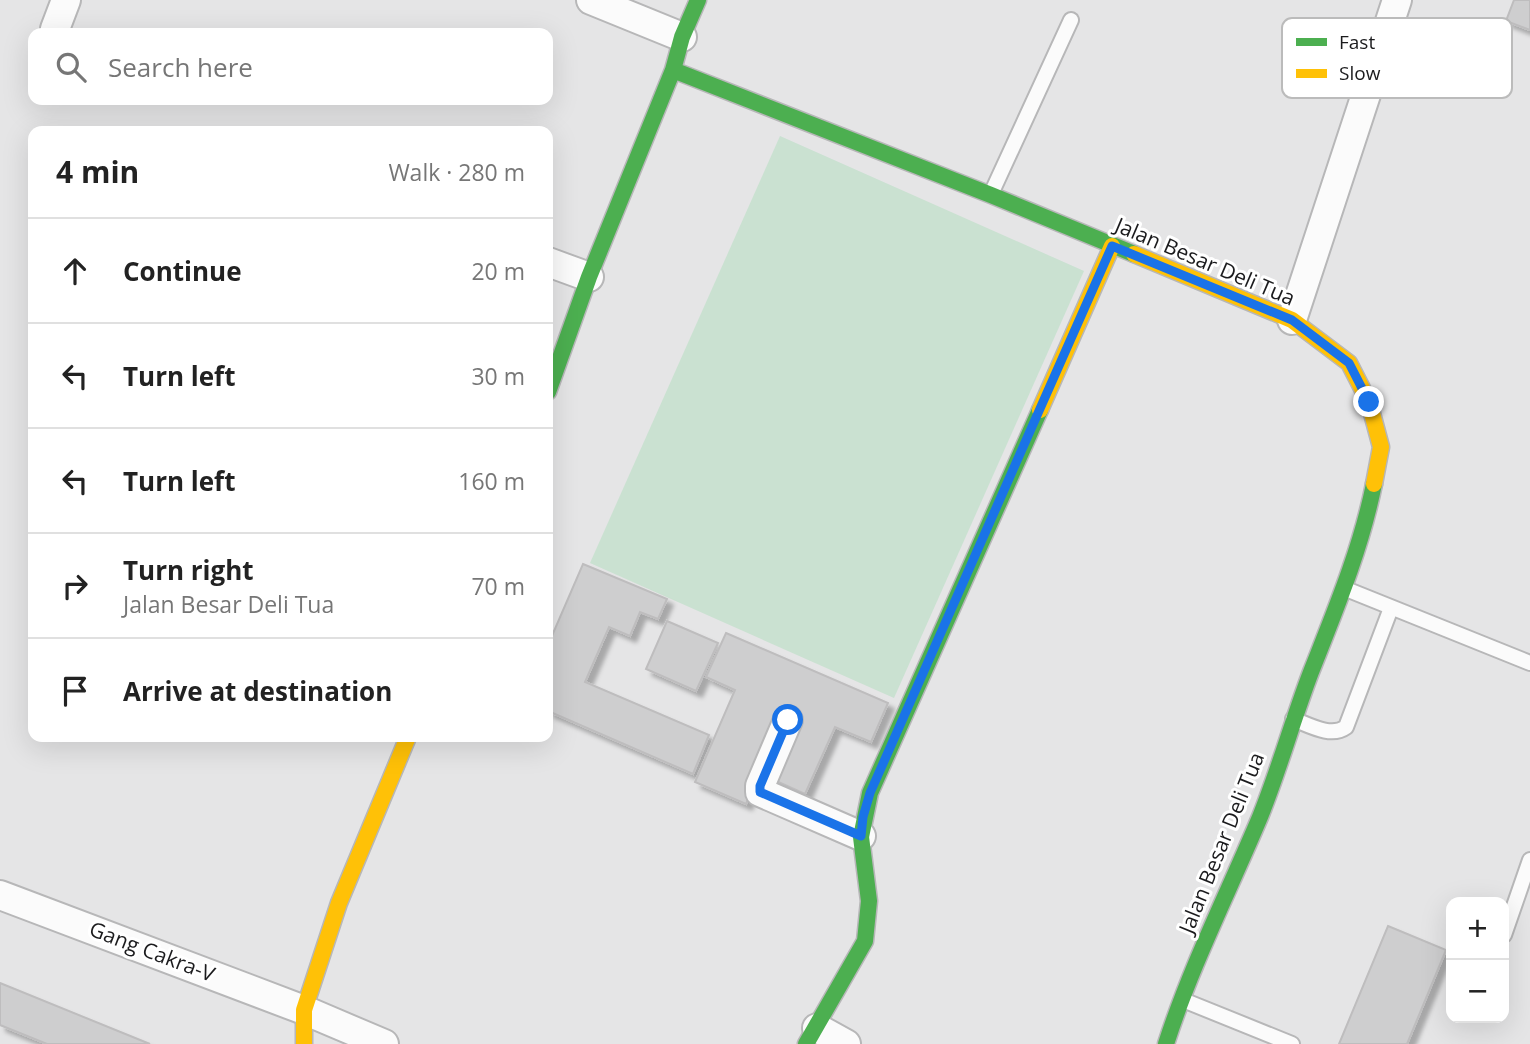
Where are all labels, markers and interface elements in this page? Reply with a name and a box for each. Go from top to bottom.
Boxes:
legend [1282,18,1512,98]
search box [28,28,553,105]
text: Fast [1339,29,1375,55]
icon: search [52,48,90,86]
text: Search here [108,49,253,85]
text: Slow [1339,60,1381,86]
text: 4 min [56,151,139,192]
text: Walk · 280 m [388,156,525,188]
street label: Jalan Besar Deli Tua [1109,210,1300,312]
icon: ahead [56,252,94,290]
text: Continue [123,253,242,289]
text: 20 m [471,255,525,287]
icon: left [56,357,94,395]
text: Turn left [123,358,235,394]
text: 30 m [471,360,525,392]
route end [1353,386,1384,417]
icon: left [56,462,94,500]
text: Turn left [123,463,235,499]
text: 160 m [458,465,525,497]
text: Turn right [123,552,254,588]
icon: right [56,567,94,605]
text: 70 m [471,570,525,602]
text: Jalan Besar Deli Tua [123,588,334,620]
icon: arrive [56,672,94,710]
text: Arrive at destination [123,673,392,709]
route start [772,704,803,735]
street label: Jalan Besar Deli Tua [1171,748,1270,939]
map controls [1446,897,1509,1023]
button: + [1446,897,1509,960]
street label: Gang Cakra-V [86,914,219,988]
button: − [1446,960,1509,1023]

